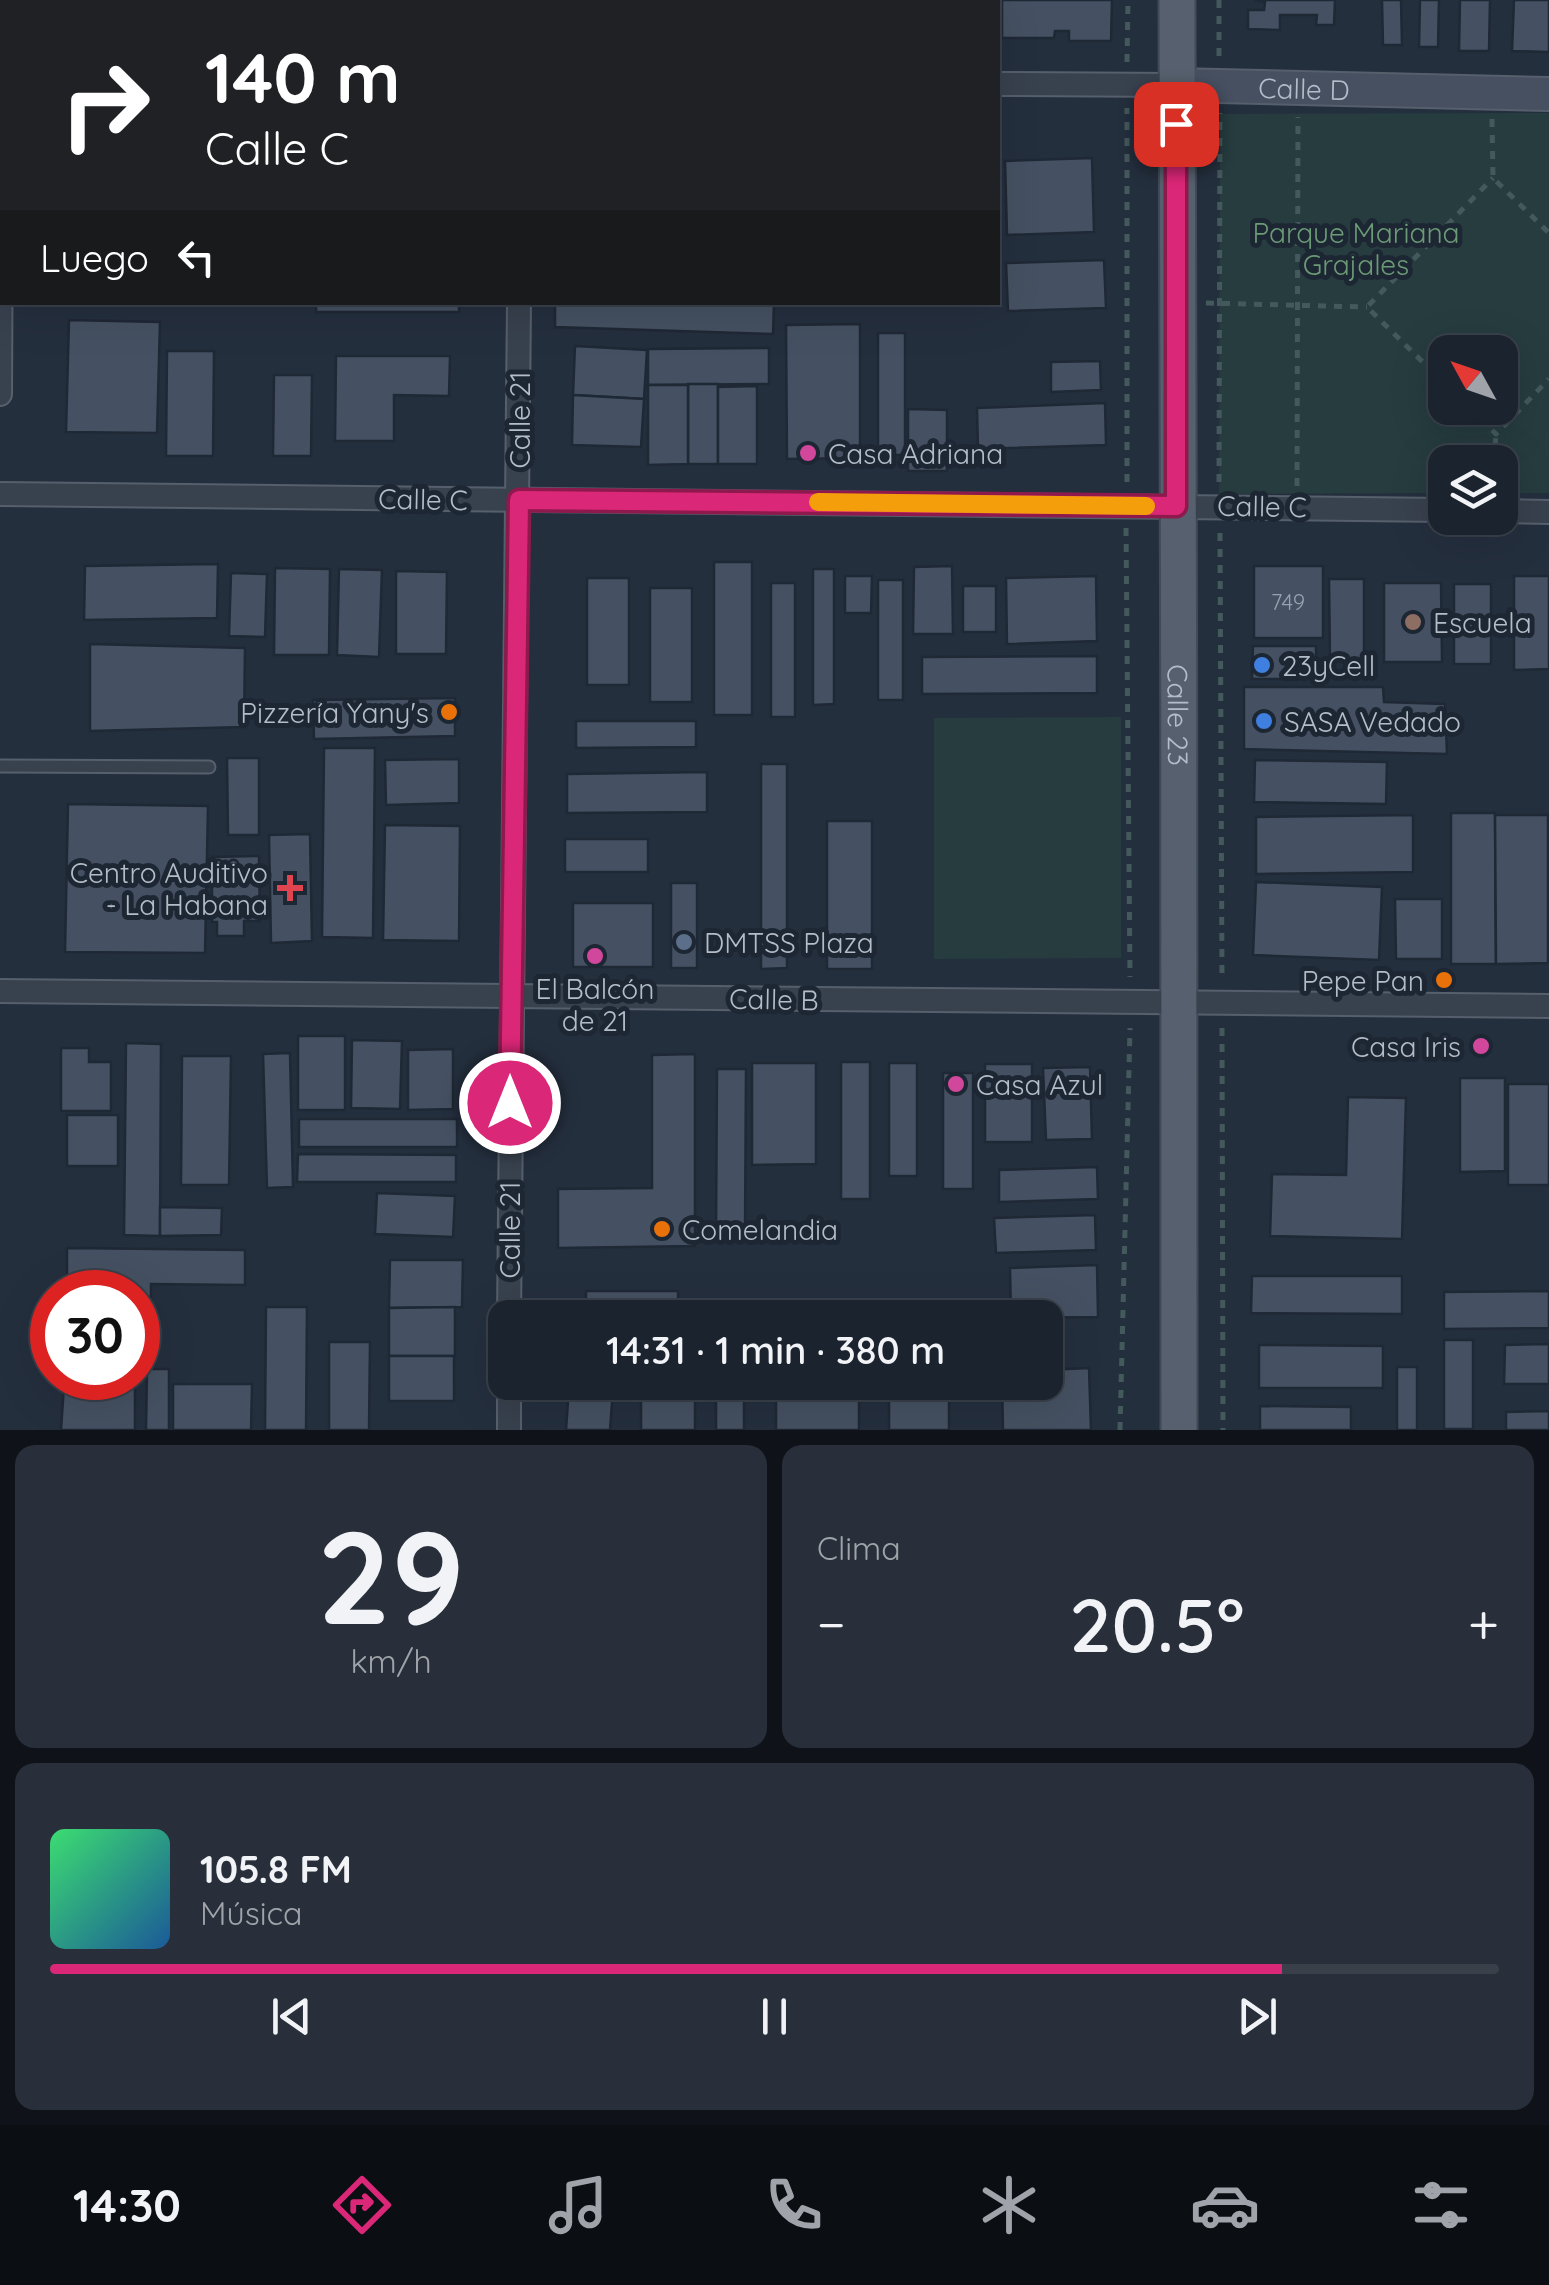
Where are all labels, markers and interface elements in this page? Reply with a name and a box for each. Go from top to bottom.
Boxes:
text: 140 m [205,33,401,121]
icon: right [40,40,170,170]
street label: Calle D [1258,69,1350,107]
pin [1134,82,1219,167]
icon: arrive [1149,97,1204,152]
text: Calle C [205,120,349,176]
park label: Parque Mariana Grajales [1252,215,1460,282]
icon: left [169,230,224,285]
text: Luego [40,234,149,282]
north arrow [1428,335,1518,425]
map controls [1428,335,1518,535]
street label: Calle 21 [502,371,537,469]
place label: Casa Adriana [828,436,1003,471]
marker: Casa Adriana [797,442,819,464]
button: layers [1428,445,1518,535]
street label: Calle C [378,481,468,517]
street label: Calle C [1217,488,1307,524]
house number: 749 [1271,588,1305,616]
place label: Escuela [1433,605,1532,640]
marker: Escuela [1402,611,1424,633]
place label: 23yCell [1282,648,1375,683]
marker: 23yCell [1251,654,1273,676]
street label: Calle 23 [1161,664,1196,766]
place label: Pizzería Yany's [240,695,429,730]
marker: Pizzería Yany's [438,701,460,723]
place label: SASA Vedado [1284,704,1461,739]
marker: SASA Vedado [1253,710,1275,732]
place label: Centro Auditivo - La Habana [70,855,268,922]
marker: Centro Auditivo - La Habana [277,875,303,901]
place label: DMTSS Plaza [704,925,874,960]
marker: DMTSS Plaza [673,931,695,953]
marker: El Balcón de 21 [584,945,606,967]
place label: Pepe Pan [1302,963,1424,998]
marker: Pepe Pan [1433,969,1455,991]
place label: El Balcón de 21 [536,971,654,1038]
street label: Calle B [729,981,819,1017]
place label: Casa Iris [1351,1029,1461,1064]
marker: Casa Iris [1470,1035,1492,1057]
position arrow [458,1051,562,1155]
place label: Casa Azul [976,1067,1103,1102]
marker: Casa Azul [945,1073,967,1095]
street label: Calle 21 [492,1181,527,1279]
place label: Comelandia [682,1212,838,1247]
marker: Comelandia [651,1218,673,1240]
speed limit sign: 30 [30,1270,160,1400]
text: 14:31 · 1 min · 380 m [606,1326,945,1374]
text: 29 [317,1494,465,1657]
text: Clima [817,1528,901,1568]
text: 20.5° [1069,1577,1244,1671]
text: − [817,1589,846,1658]
text: + [1468,1589,1499,1658]
text: km/h [350,1641,432,1681]
text: 105.8 FM [200,1845,352,1893]
text: Música [200,1893,303,1933]
icon: previous [264,1989,319,2044]
icon: pause [747,1989,802,2044]
icon: next [1230,1989,1285,2044]
icon: directions [327,2170,397,2240]
icon: music [543,2170,613,2240]
icon: phone [759,2170,829,2240]
icon: climate [974,2170,1044,2240]
icon: car [1190,2170,1260,2240]
icon: filters [1406,2170,1476,2240]
text: 14:30 [73,2177,181,2233]

